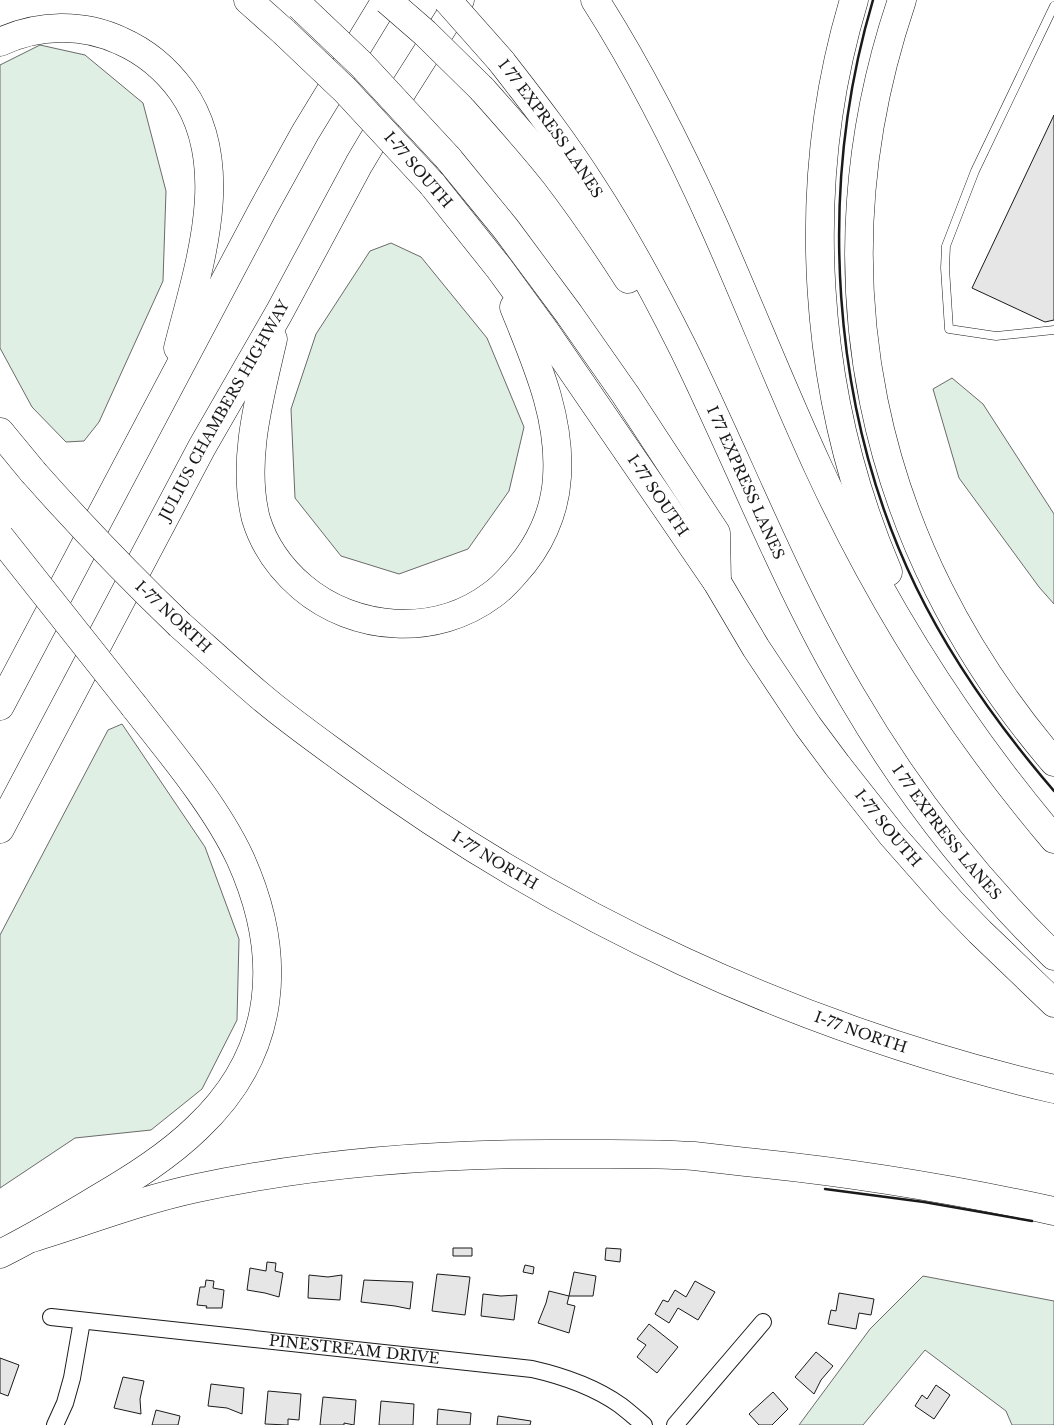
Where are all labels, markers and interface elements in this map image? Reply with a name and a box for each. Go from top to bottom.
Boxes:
street label: I 77 EXPRESS LANES [494,55,607,201]
street label: I-77 SOUTH [380,128,457,212]
street label: JULIUS CHAMBERS HIGHWAY [154,296,294,525]
street label: I 77 EXPRESS LANES [703,403,789,562]
street label: I-77 SOUTH [624,451,693,540]
street label: I-77 NORTH [131,577,215,657]
street label: I 77 EXPRESS LANES [888,761,1006,904]
street label: I-77 SOUTH [851,785,926,871]
street label: I-77 NORTH [449,827,542,893]
street label: I-77 NORTH [812,1007,910,1057]
street label: PINESTREAM DRIVE [268,1331,441,1368]

